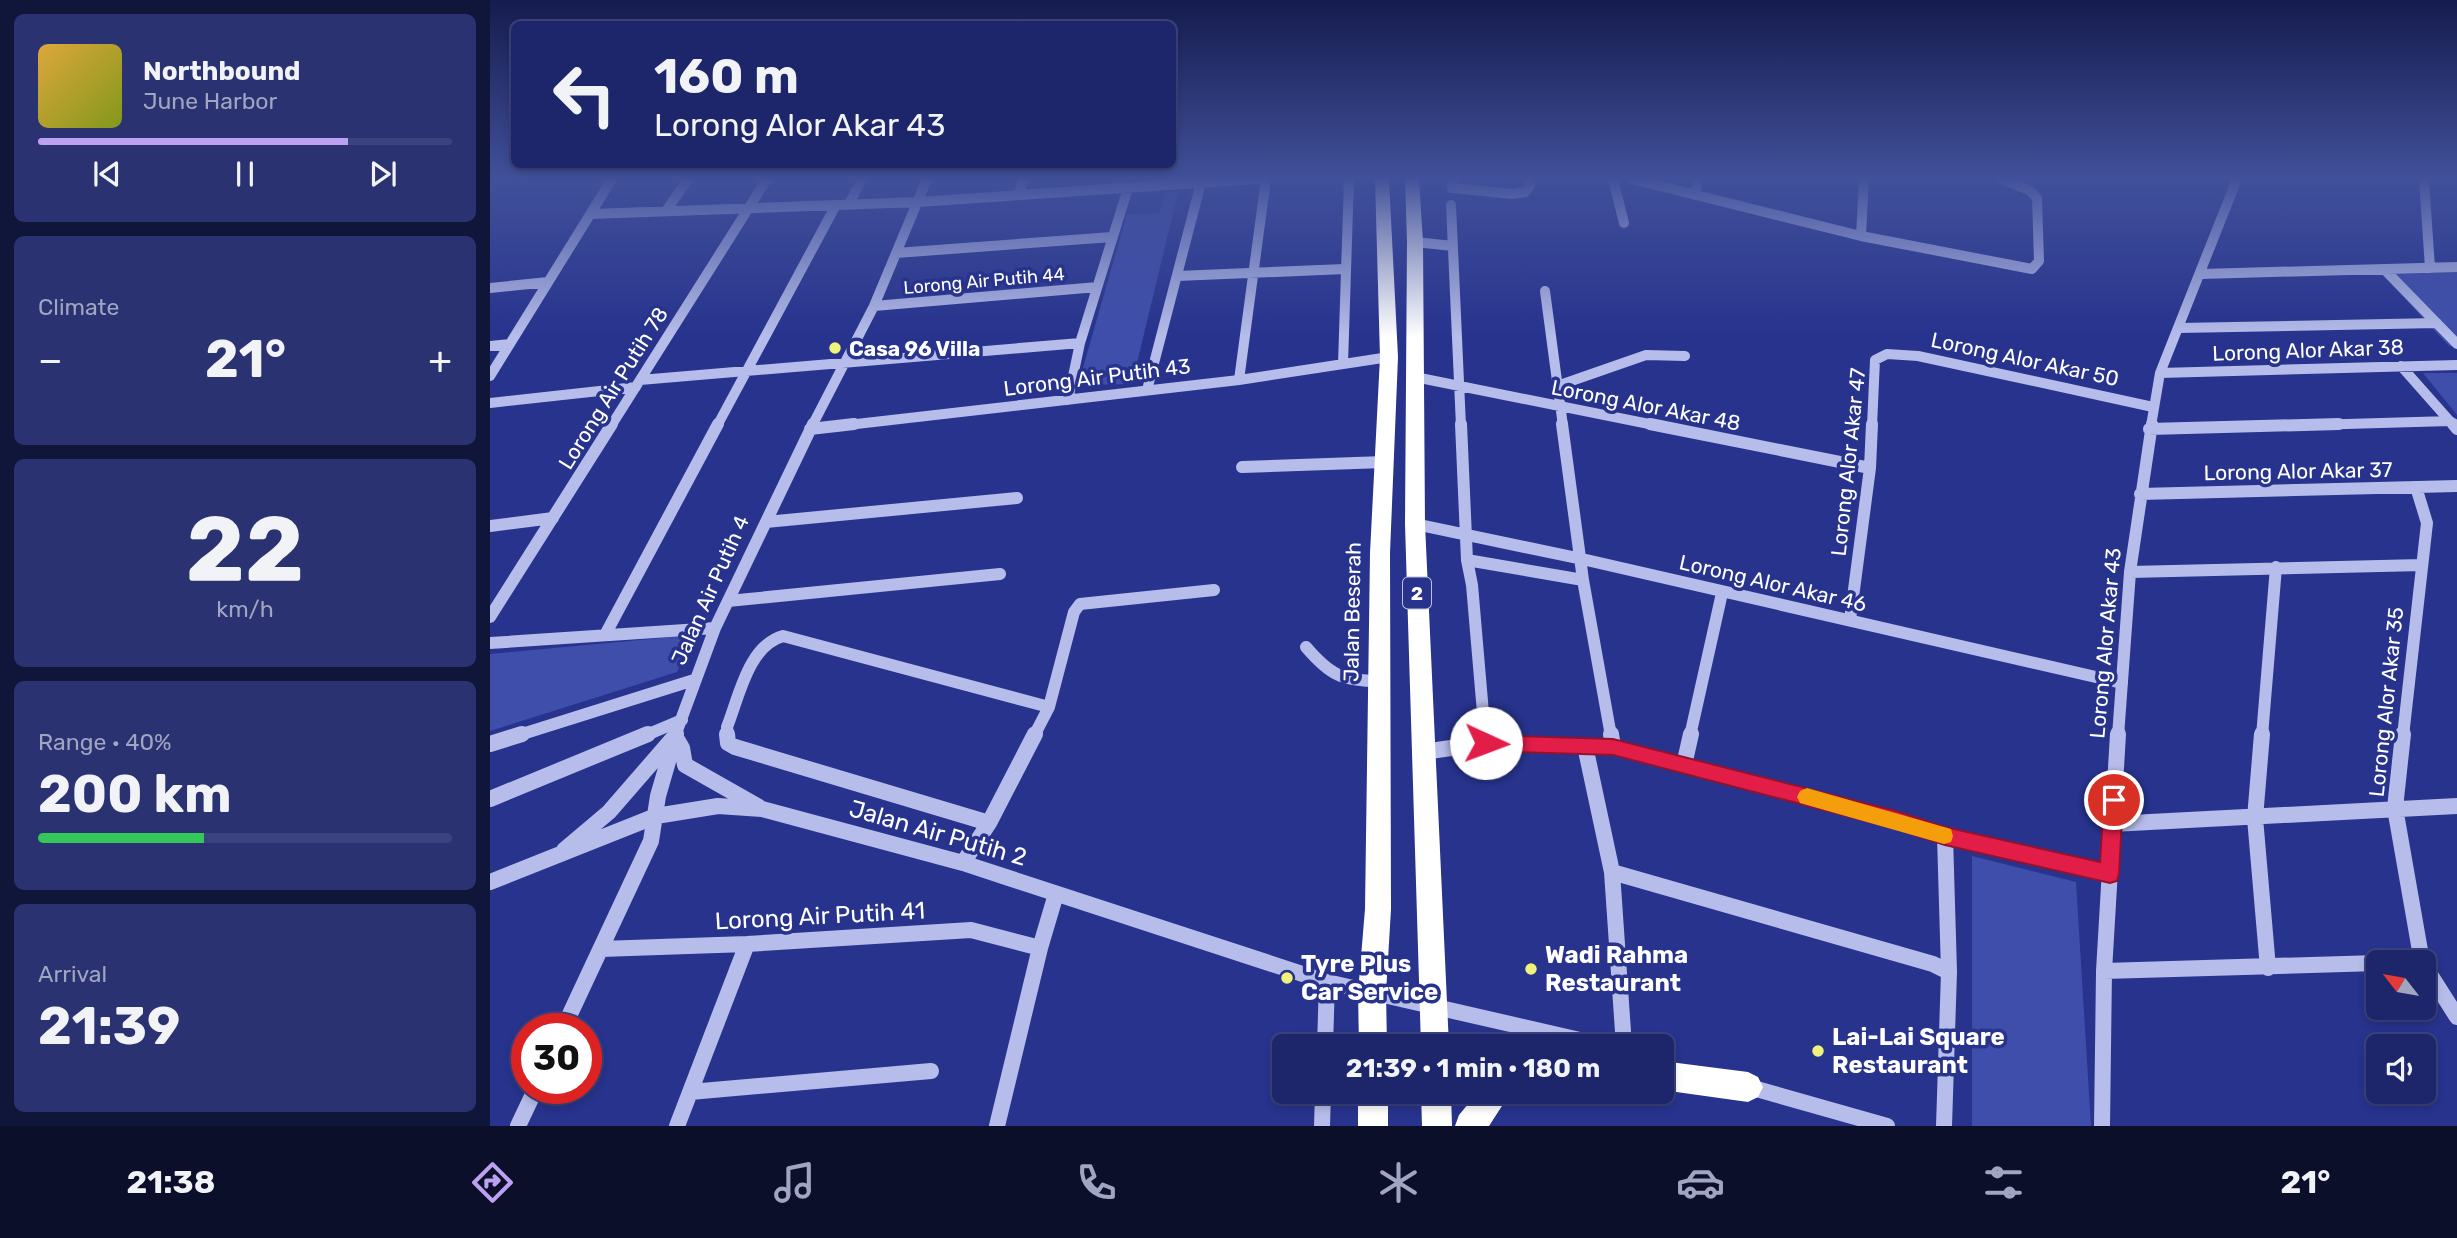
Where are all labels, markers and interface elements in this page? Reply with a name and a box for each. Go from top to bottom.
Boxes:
text: 160 m [654,47,799,105]
icon: left [539,49,630,140]
text: Northbound [143,56,301,87]
text: June Harbor [143,87,277,115]
text: Lorong Alor Akar 43 [654,106,945,144]
icon: previous [88,155,126,193]
icon: pause [226,155,264,193]
icon: next [364,155,402,193]
street label: Lorong Air Putih 44 [903,263,1065,299]
text: Climate [38,293,119,321]
street label: Lorong Air Putih 78 [553,302,673,474]
street label: Lorong Alor Akar 50 [1929,327,2121,391]
text: 21° [205,328,286,390]
street label: Lorong Alor Akar 38 [2212,334,2404,366]
place label: Casa 96 Villa [849,336,980,361]
text: − [38,337,63,383]
text: + [428,337,452,383]
marker: Casa 96 Villa [827,340,843,356]
street label: Lorong Air Putih 43 [1002,353,1192,401]
street label: Lorong Alor Akar 47 [1826,366,1870,557]
street label: Lorong Alor Akar 48 [1549,374,1743,436]
street label: Lorong Alor Akar 37 [2203,457,2393,485]
text: 22 [186,495,304,603]
street label: Jalan Air Putih 4 [666,511,754,669]
street label: Jalan Beserah [1338,542,1366,682]
street label: Lorong Alor Akar 43 [2084,547,2126,739]
street label: Lorong Alor Akar 46 [1677,549,1869,617]
road number: 2 [1403,578,1431,608]
text: km/h [216,595,274,623]
street label: Lorong Alor Akar 35 [2364,606,2408,798]
position arrow [1449,706,1523,780]
text: Range · 40% [38,728,172,756]
text: 200 km [38,763,232,825]
pin [2084,770,2144,830]
icon: arrive [2095,781,2133,819]
street label: Jalan Air Putih 2 [846,794,1030,872]
street label: Lorong Air Putih 41 [714,897,926,935]
place label: Wadi Rahma Restaurant [1545,941,1688,997]
place label: Tyre Plus Car Service [1301,950,1438,1006]
north arrow [2366,950,2436,1020]
map controls [2366,950,2436,1104]
text: Arrival [38,960,107,988]
marker: Wadi Rahma Restaurant [1523,961,1539,977]
marker: Tyre Plus Car Service [1279,970,1295,986]
text: 21:39 [38,995,180,1057]
speed limit sign: 30 [511,1013,602,1104]
place label: Lai-Lai Square Restaurant [1832,1023,2005,1079]
button: sound [2366,1034,2436,1104]
marker: Lai-Lai Square Restaurant [1810,1043,1826,1059]
text: 21:39 · 1 min · 180 m [1346,1053,1600,1084]
icon: directions [468,1158,517,1207]
icon: music [770,1158,819,1207]
icon: phone [1072,1158,1121,1207]
icon: climate [1374,1158,1423,1207]
icon: car [1676,1158,1725,1207]
icon: filters [1979,1158,2028,1207]
text: 21:38 [127,1163,215,1201]
text: 21° [2281,1163,2330,1201]

